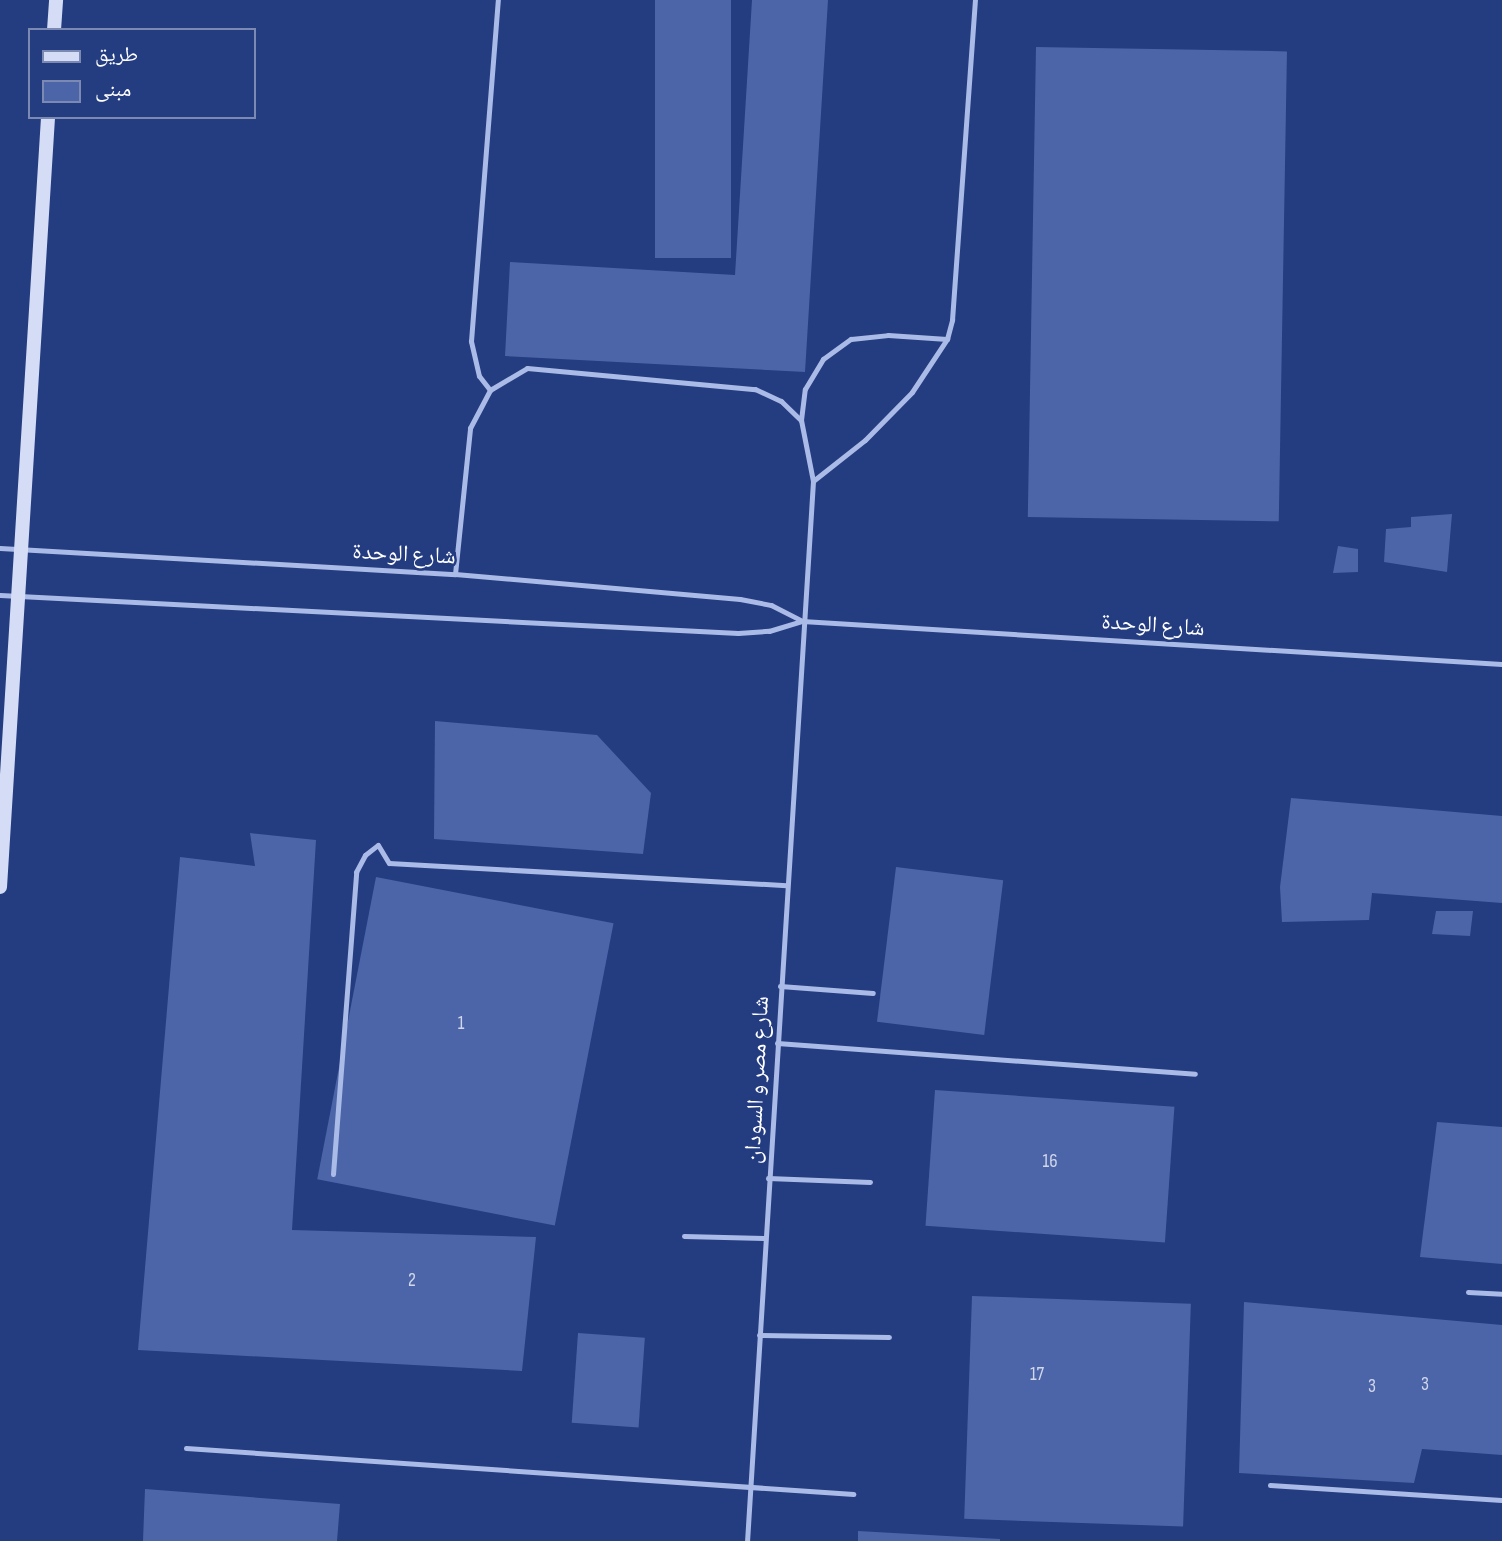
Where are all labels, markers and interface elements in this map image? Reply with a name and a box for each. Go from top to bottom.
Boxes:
legend [28,28,256,119]
text: طريق [95,42,138,67]
text: مبنى [95,77,131,102]
street label: شارع الوحدة [352,538,456,570]
street label: شارع الوحدة [1100,608,1206,642]
street label: شارع مصر و السودان [739,995,775,1165]
house number: 1 [458,1013,464,1035]
house number: 16 [1043,1151,1057,1173]
house number: 2 [408,1270,416,1292]
house number: 17 [1030,1364,1044,1386]
house number: 3 [1421,1374,1429,1396]
house number: 3 [1368,1376,1376,1398]

